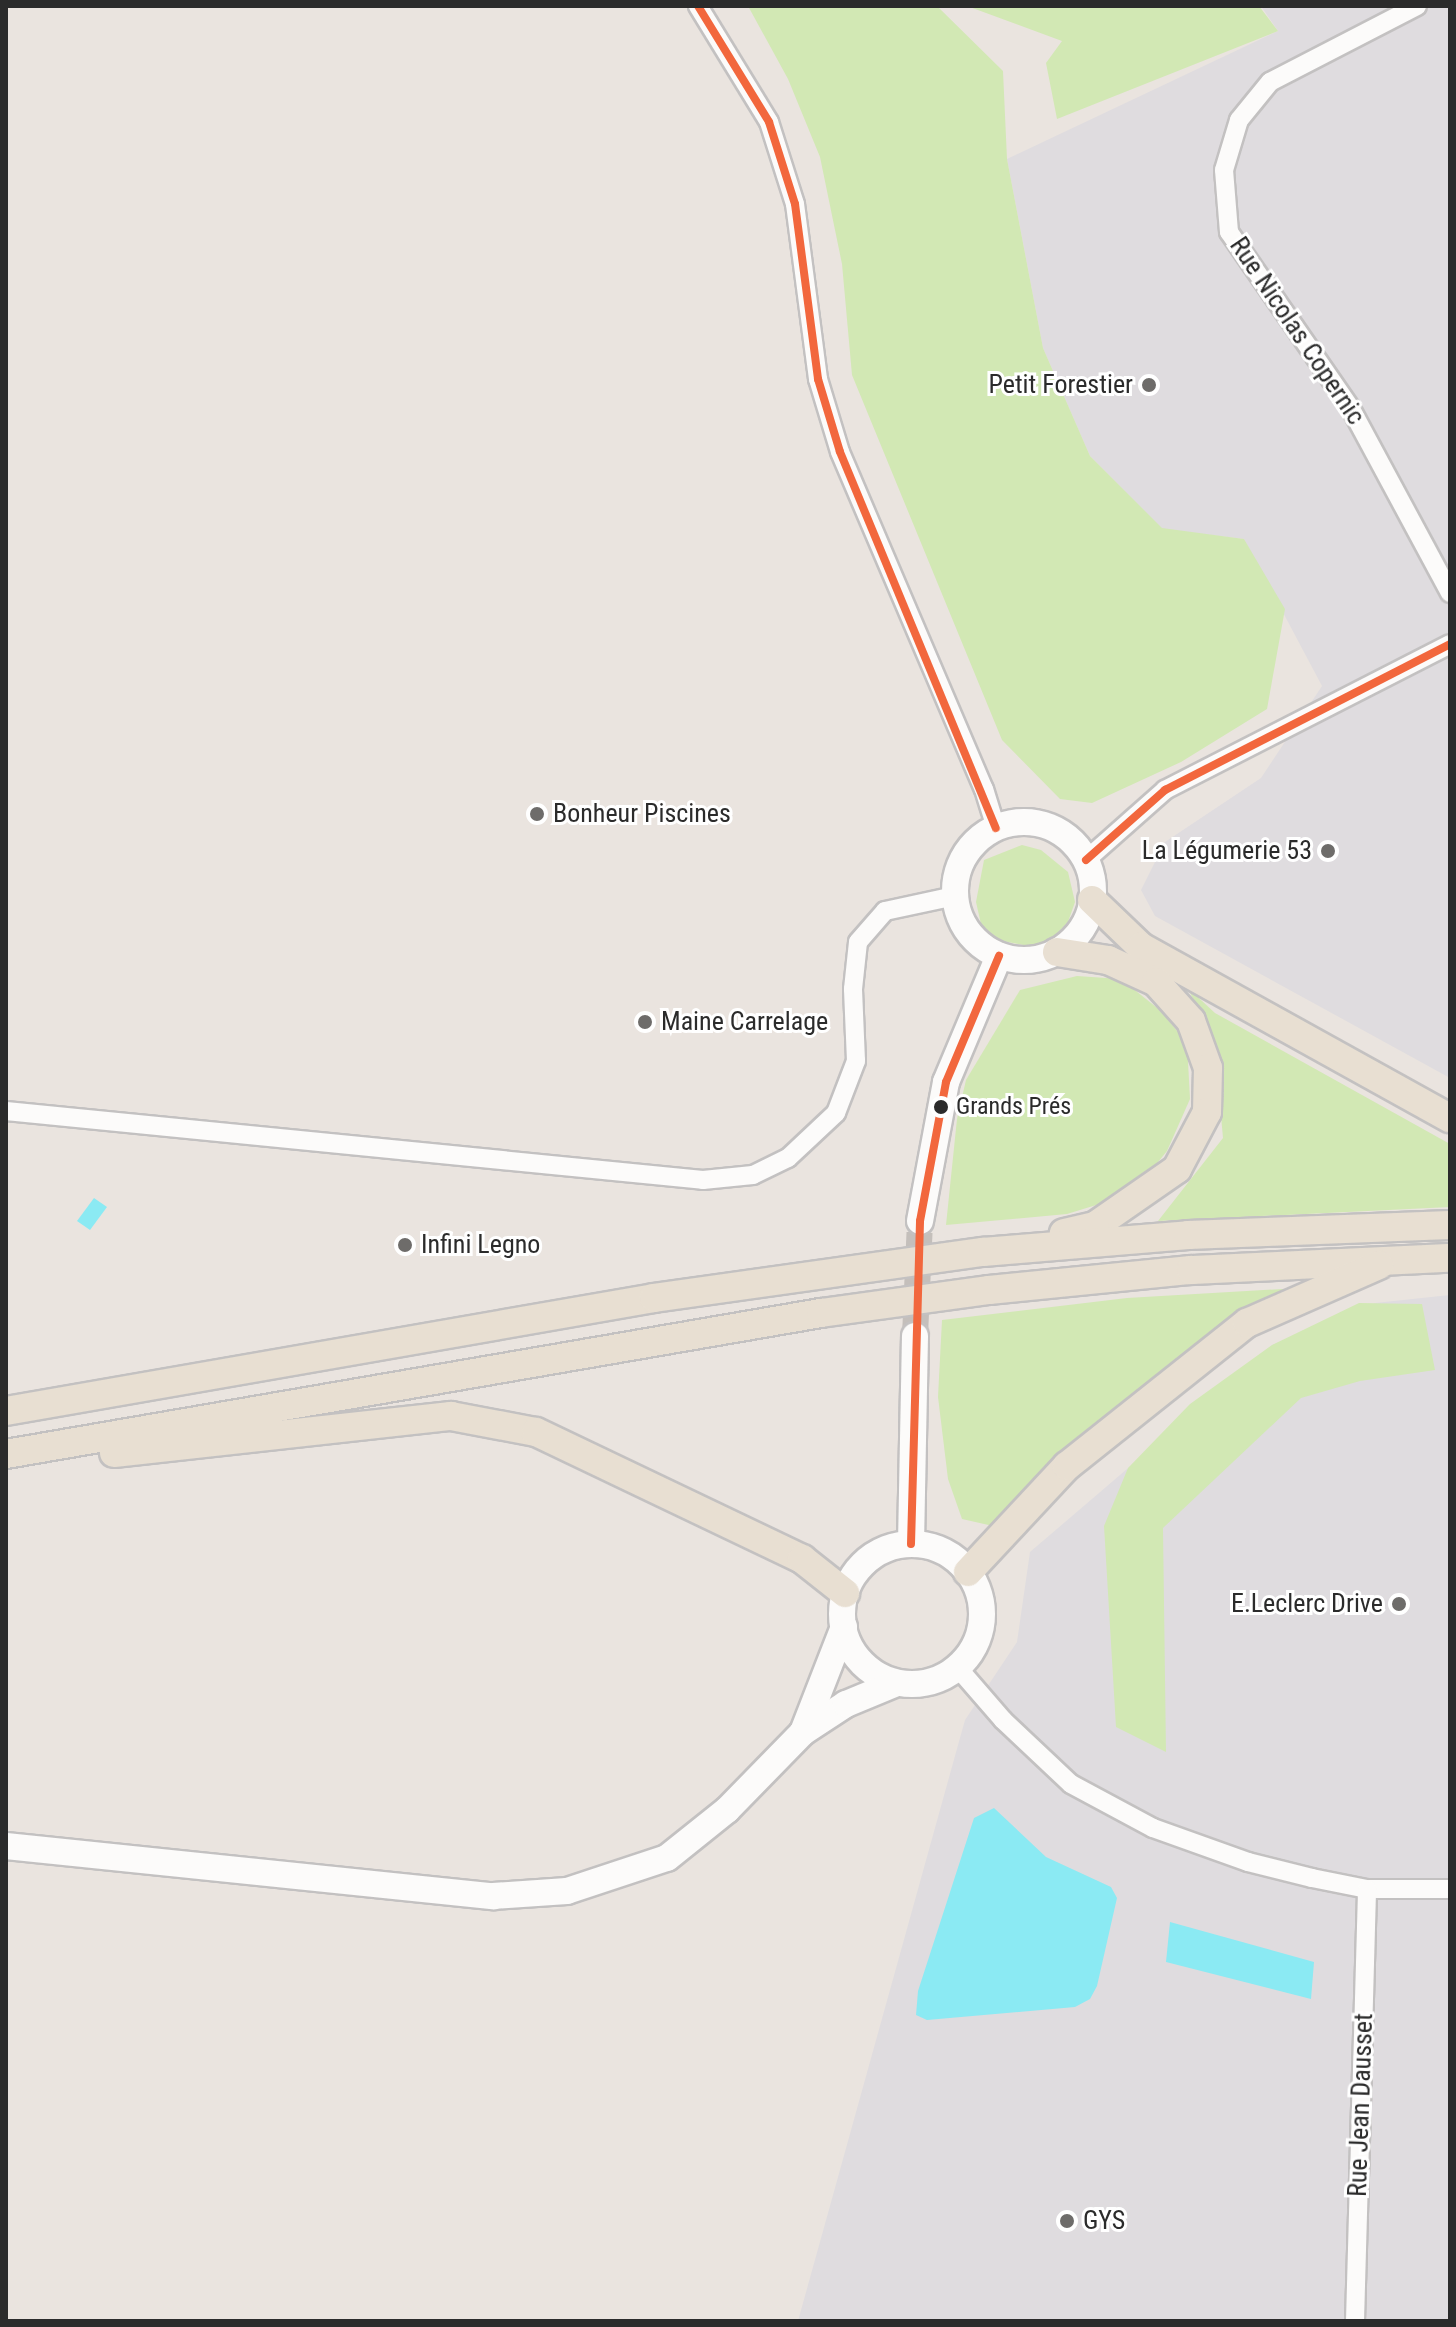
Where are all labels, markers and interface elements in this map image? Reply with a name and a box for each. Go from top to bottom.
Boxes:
street label: Rue Nicolas Copernic [1223,231,1371,431]
place label: Petit Forestier [988,369,1133,401]
marker: Petit Forestier [1140,376,1158,394]
place label: Bonheur Piscines [553,798,731,830]
marker: Bonheur Piscines [528,805,546,823]
place label: La Légumerie 53 [1142,835,1312,867]
marker: La Légumerie 53 [1319,842,1337,860]
place label: Maine Carrelage [661,1006,828,1038]
marker: Maine Carrelage [636,1013,654,1031]
place label: Grands Prés [956,1093,1071,1121]
marker: Grands Prés [933,1099,949,1115]
place label: Infini Legno [421,1229,540,1261]
marker: Infini Legno [396,1236,414,1254]
place label: E.Leclerc Drive [1231,1588,1383,1620]
marker: E.Leclerc Drive [1390,1595,1408,1613]
street label: Rue Jean Dausset [1342,2013,1380,2197]
place label: GYS [1083,2205,1125,2237]
marker: GYS [1058,2212,1076,2230]

